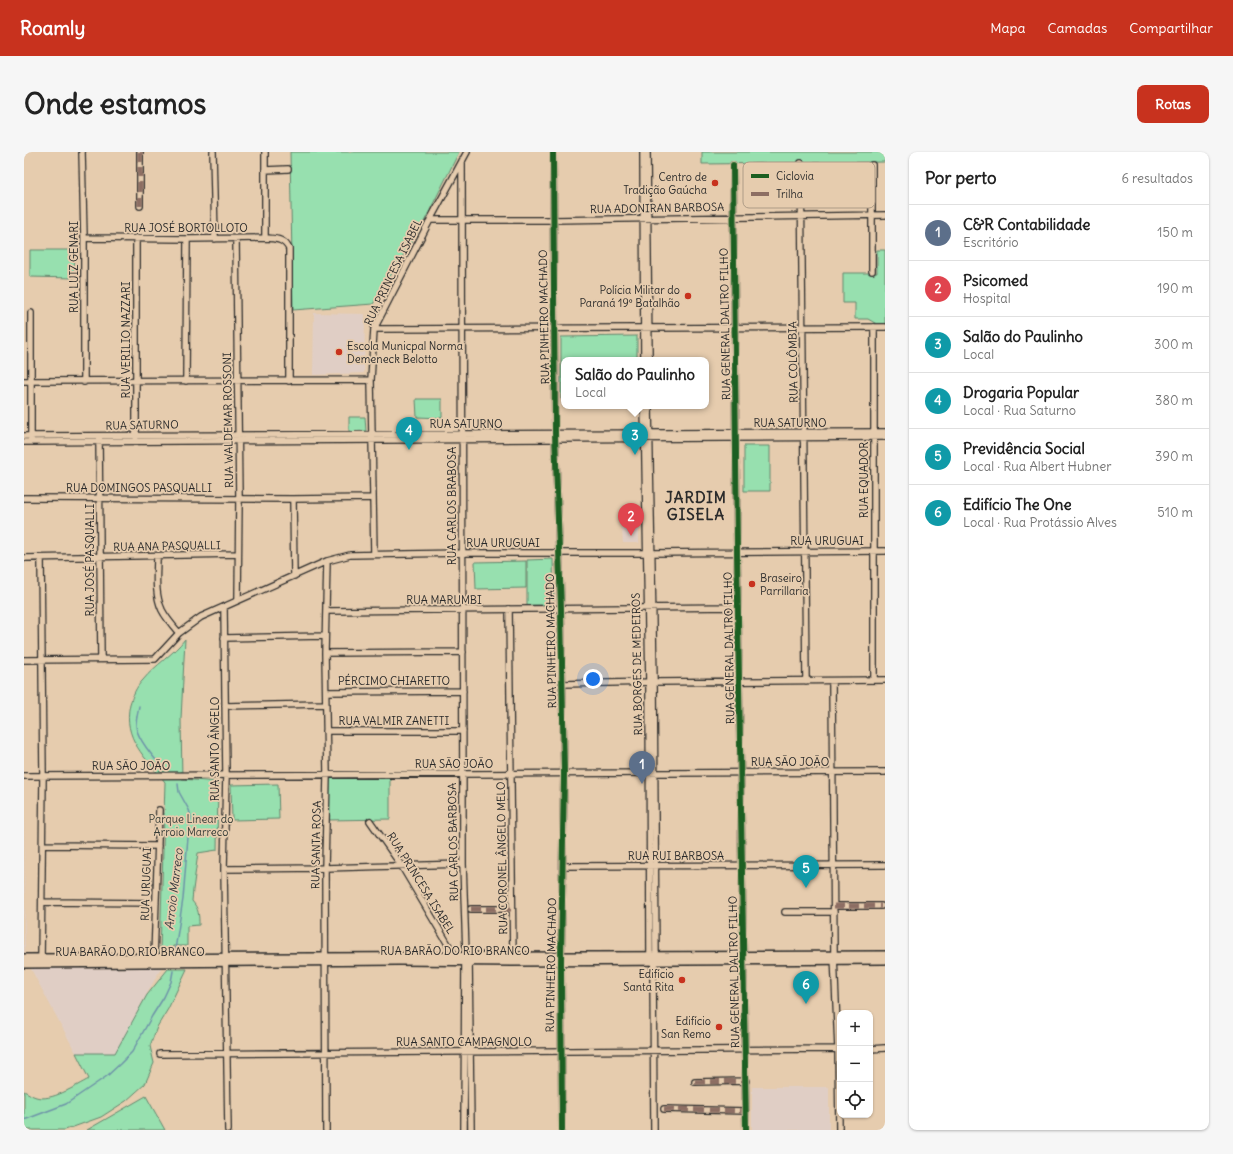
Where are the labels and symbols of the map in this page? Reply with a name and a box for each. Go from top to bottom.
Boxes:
legend [743,162,875,208]
text: Ciclovia [776,169,814,183]
place label: Centro de Tradição Gaúcha [623,170,707,197]
marker: Centro de Tradição Gaúcha [710,178,720,188]
text: Trilha [776,187,803,201]
street label: RUA ADONIRAN BARBOSA [590,200,724,216]
street label: RUA PRINCESA ISABEL [361,216,425,328]
street label: RUA JOSÉ BORTOLLOTO [124,220,248,235]
street label: RUA LUIZ GENARI [67,221,81,313]
street label: RUA GENERAL DALTRO FILHO [717,248,733,400]
street label: RUA PINHEIRO MACHADO [536,249,552,385]
street label: RUA VERILIO NAZZARI [119,281,133,399]
place label: Polícia Militar do Paraná 19º Batalhão [580,283,680,310]
marker: Polícia Militar do Paraná 19º Batalhão [683,291,693,301]
street label: RUA COLÔMBIA [784,321,801,403]
place label: Escola Municpal Norma Demeneck Belotto [347,339,463,366]
marker: Escola Municpal Norma Demeneck Belotto [334,347,344,357]
street label: RUA WALDEMAR ROSSONI [220,352,236,488]
street label: RUA SATURNO [753,416,827,430]
street label: RUA SATURNO [105,417,179,433]
pin: 4 [396,417,422,450]
street label: RUA SATURNO [429,417,503,431]
pin: 3 [622,422,648,455]
street label: RUA EQUADOR [857,442,871,518]
street label: RUA CARLOS BRABOSA [445,447,459,565]
street label: RUA DOMINGOS PASQUALLI [66,481,212,495]
district label: JARDIM GISELA [665,488,727,524]
street label: RUA JOSÉ PASQUALLI [82,503,97,616]
pin: 2 [618,503,644,536]
street label: RUA URUGUAI [790,534,864,548]
street label: RUA URUGUAI [466,536,540,550]
street label: RUA ANA PASQUALLI [113,538,221,554]
place label: Braseiro Parrillaria [760,571,809,598]
street label: RUA GENERAL DALTRO FILHO [721,572,737,724]
street label: RUA PINHEIRO MACHADO [543,573,559,709]
marker: Braseiro Parrillaria [747,579,757,589]
street label: RUA BORGES DE MEDEIROS [629,592,645,736]
street label: RUA MARUMBI [406,593,482,607]
your location [583,669,603,689]
street label: PÉRCIMO CHIARETTO [338,673,450,688]
street label: RUA SANTO ÂNGELO [207,697,222,801]
street label: RUA VALMIR ZANETTI [339,714,450,728]
pin: 1 [629,751,655,784]
street label: RUA SÃO JOÃO [751,755,829,769]
street label: RUA SÃO JOÃO [415,757,493,771]
street label: RUA SÃO JOÃO [92,759,170,773]
street label: RUA CORONEL ÂNGELO MELO [493,781,510,935]
street label: RUA CARLOS BARBOSA [445,783,461,901]
street label: RUA SANTA ROSA [308,801,324,889]
park label: Parque Linear do Arroio Marreco [149,812,233,839]
street label: RUA PRINCESA ISABEL [384,830,458,936]
water label: Arroio Marreco [161,846,186,930]
street label: RUA URUGUAI [138,847,154,921]
street label: RUA RUI BARBOSA [628,849,724,863]
pin: 5 [793,855,819,888]
street label: RUA GENERAL DALTRO FILHO [726,896,742,1048]
street label: RUA PINHEIRO MACHADO [543,897,559,1033]
street label: RUA BARÃO DO RIO BRANCO [380,944,530,958]
street label: RUA BARÃO DO RIO BRANCO [55,945,205,959]
place label: Edifício Santa Rita [623,967,674,994]
pin: 6 [793,971,819,1004]
marker: Edifício Santa Rita [677,975,687,985]
place label: Edifício San Remo [661,1014,711,1041]
marker: Edifício San Remo [714,1022,724,1032]
street label: RUA SANTO CAMPAGNOLO [396,1035,532,1049]

